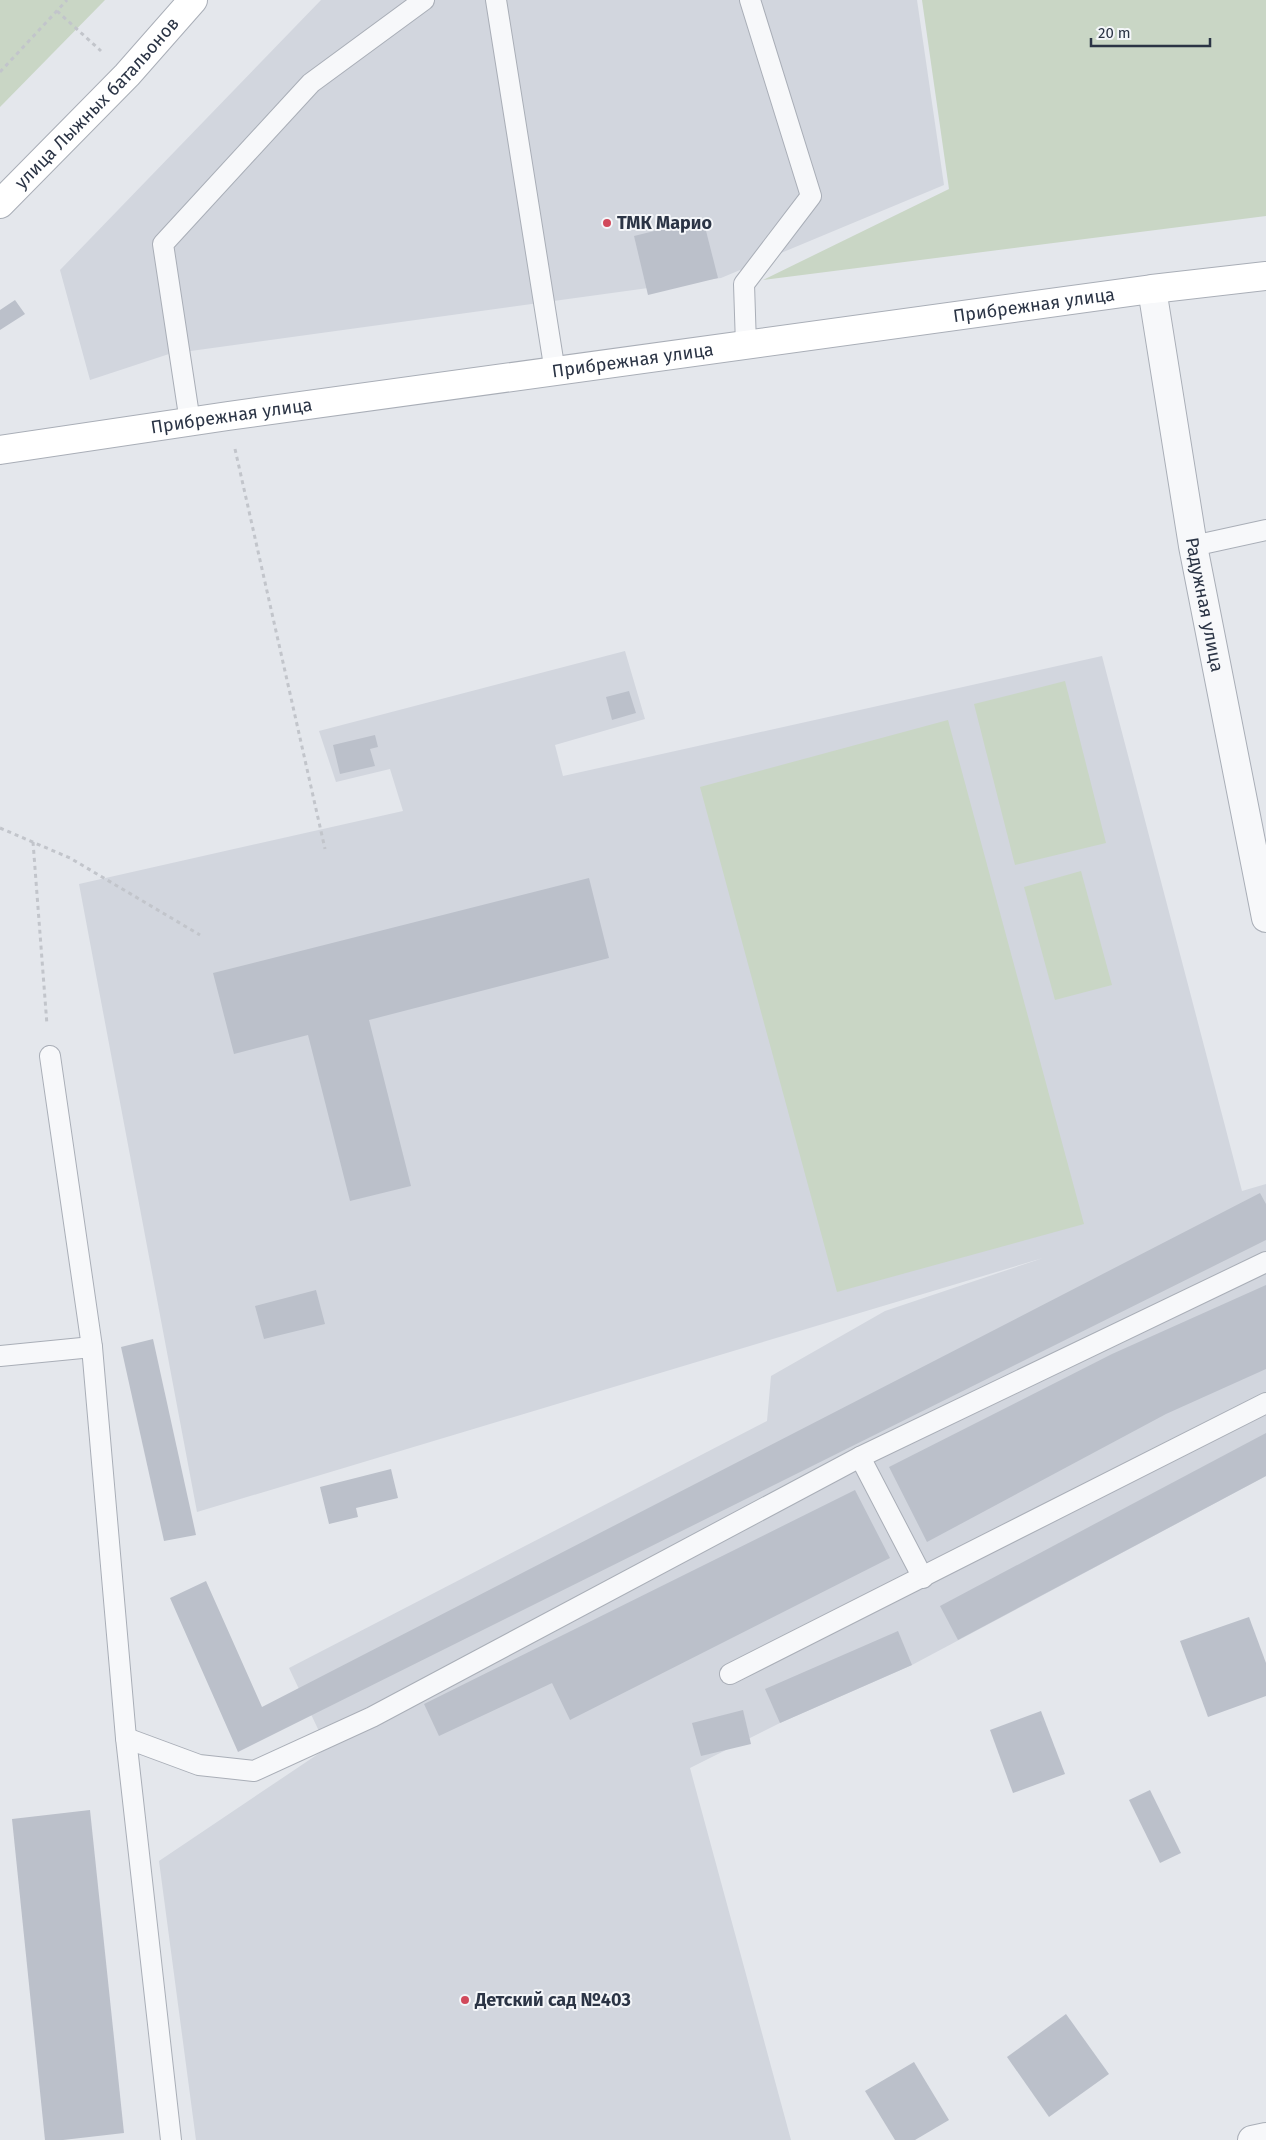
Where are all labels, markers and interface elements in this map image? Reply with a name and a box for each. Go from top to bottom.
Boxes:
street label: улица Лыжных батальонов [10,13,184,194]
scale bar [1091,15,1210,47]
text: 20 m [1098,24,1131,42]
place label: ТМК Марио [617,212,712,234]
marker: ТМК Марио [601,217,613,229]
street label: Прибрежная улица [952,283,1116,327]
street label: Прибрежная улица [551,338,715,382]
street label: Прибрежная улица [149,394,314,438]
street label: Радужная улица [1181,536,1228,674]
place label: Детский сад №403 [474,1989,631,2011]
marker: Детский сад №403 [459,1994,471,2006]

